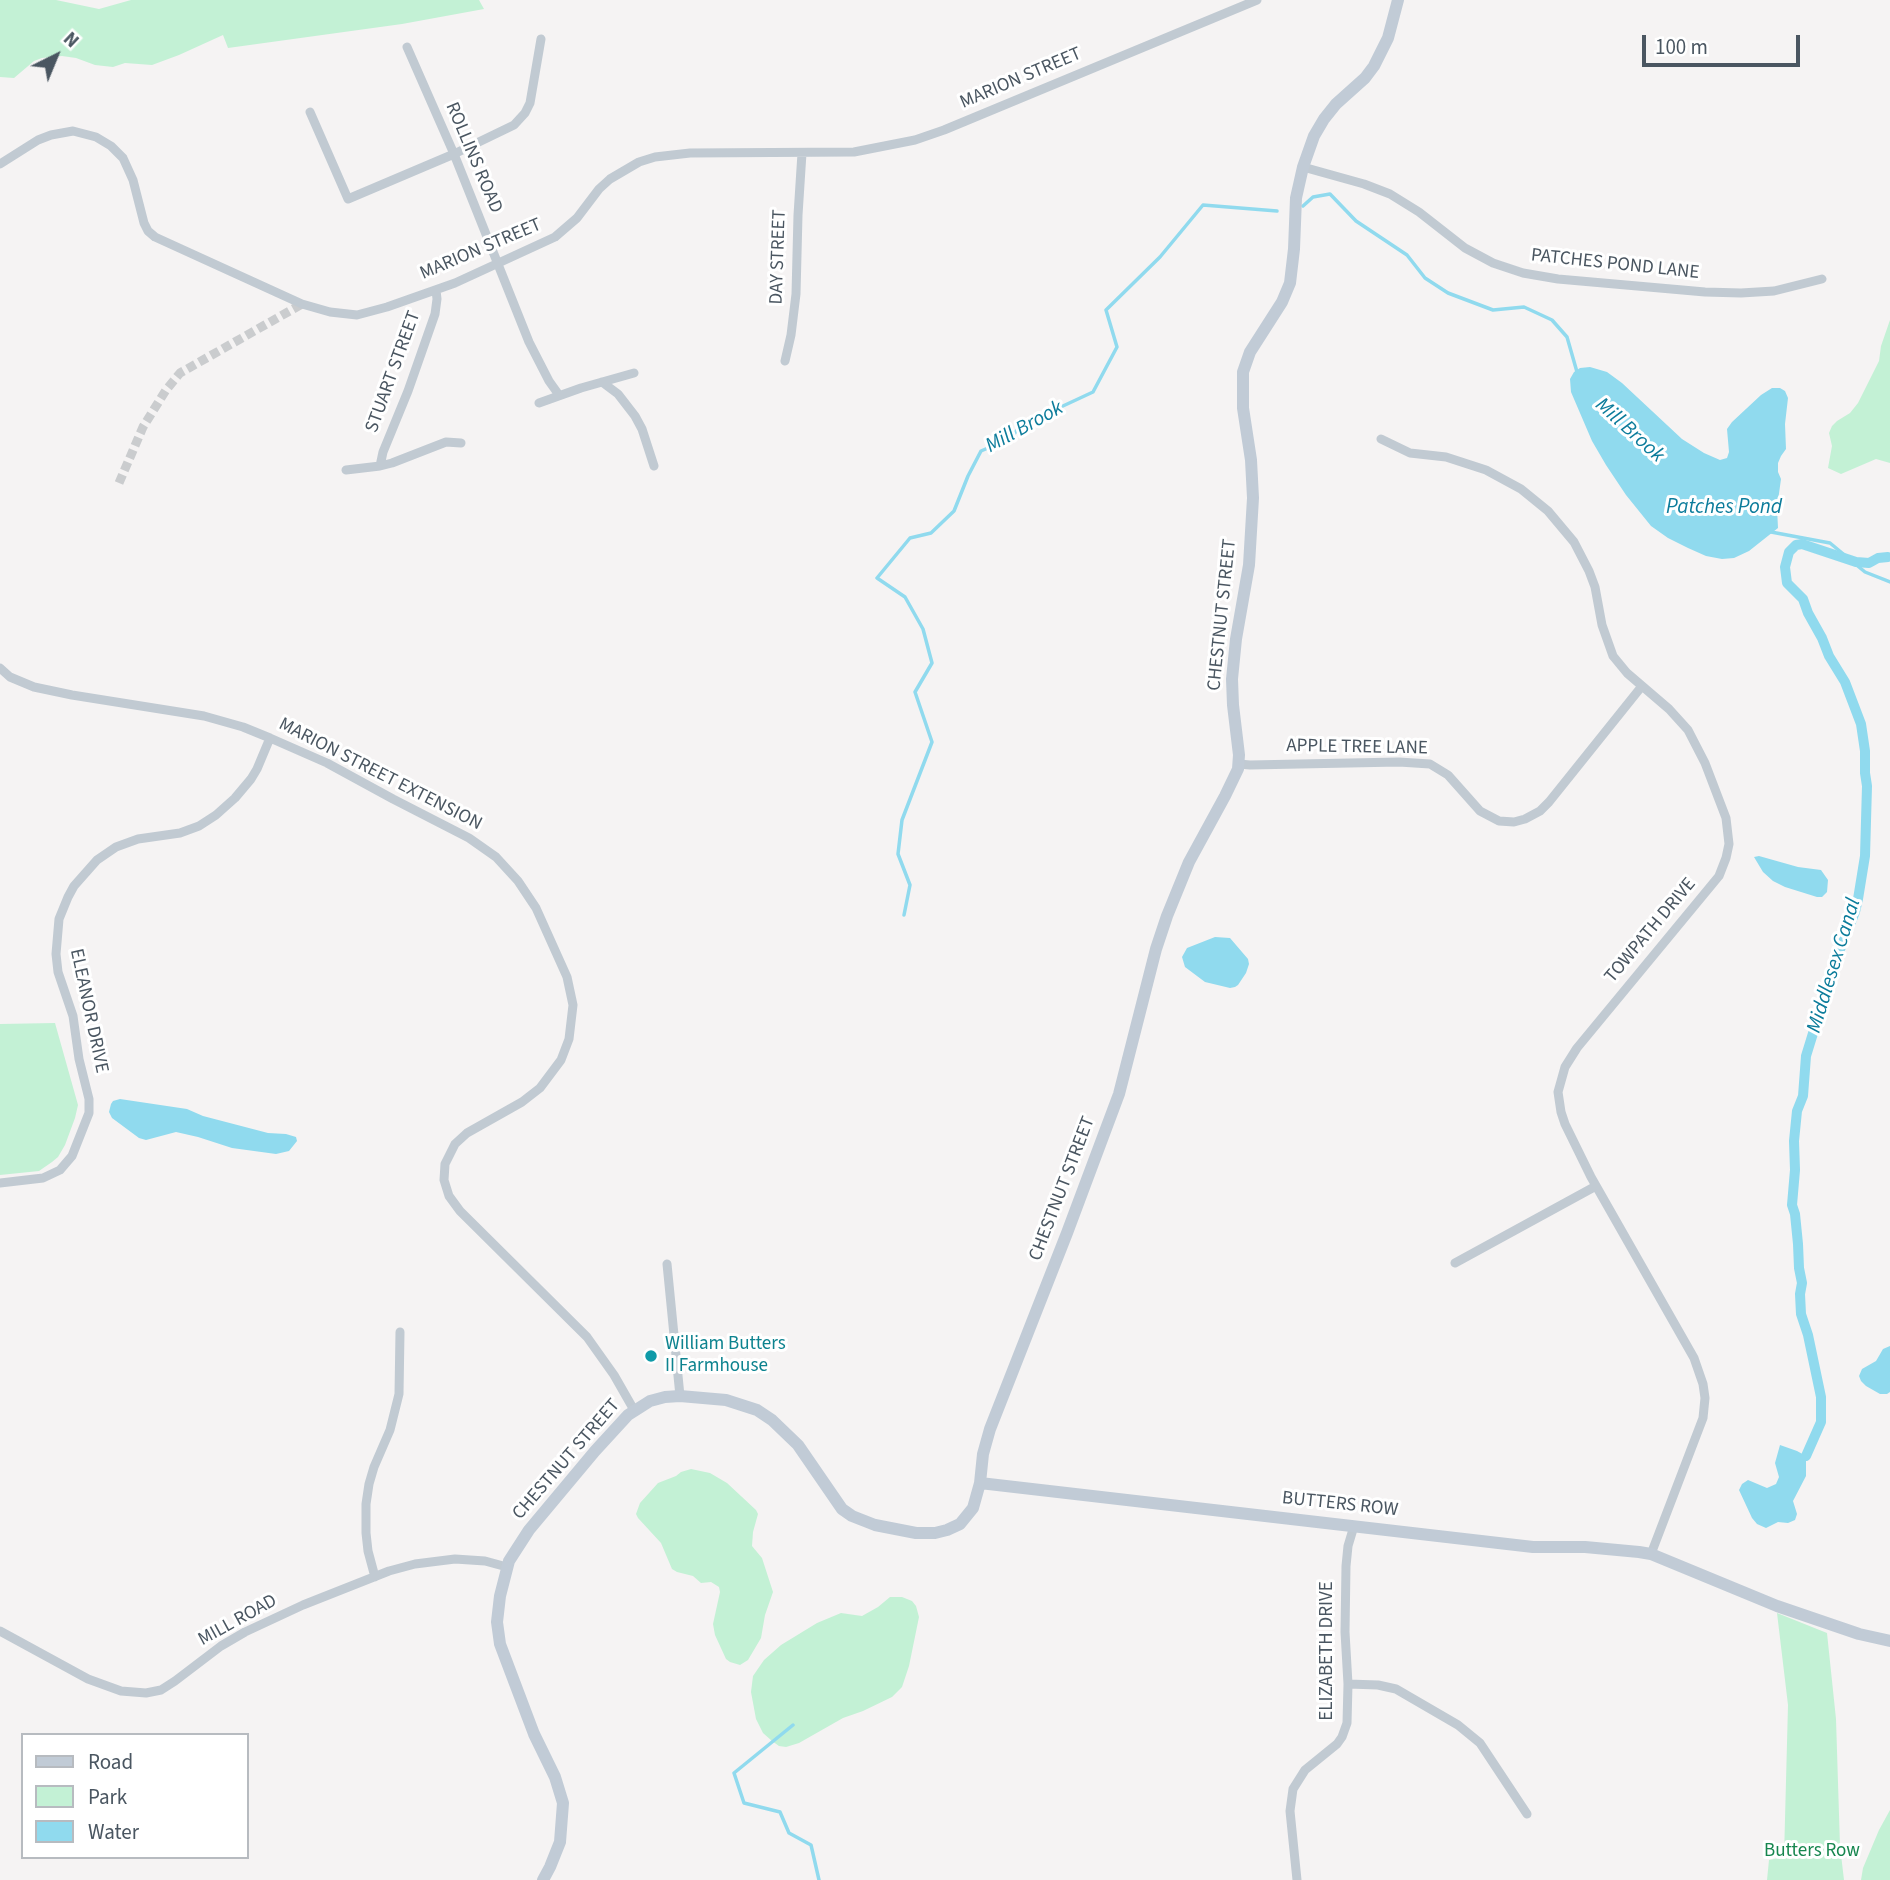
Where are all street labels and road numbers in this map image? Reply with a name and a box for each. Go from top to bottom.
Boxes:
street label: MARION STREET [957,43,1085,115]
street label: ROLLINS ROAD [439,99,507,217]
street label: DAY STREET [766,209,792,305]
street label: MARION STREET [417,214,545,286]
street label: PATCHES POND LANE [1530,245,1700,285]
street label: STUART STREET [361,308,427,436]
street label: CHESTNUT STREET [1204,538,1242,692]
street label: MARION STREET EXTENSION [274,714,486,836]
street label: APPLE TREE LANE [1286,735,1428,761]
street label: TOWPATH DRIVE [1600,874,1702,988]
street label: ELEANOR DRIVE [64,947,112,1075]
street label: CHESTNUT STREET [1025,1114,1101,1264]
street label: CHESTNUT STREET [508,1395,626,1525]
street label: BUTTERS ROW [1281,1488,1399,1522]
street label: ELIZABETH DRIVE [1317,1581,1339,1721]
street label: MILL ROAD [195,1590,281,1652]

